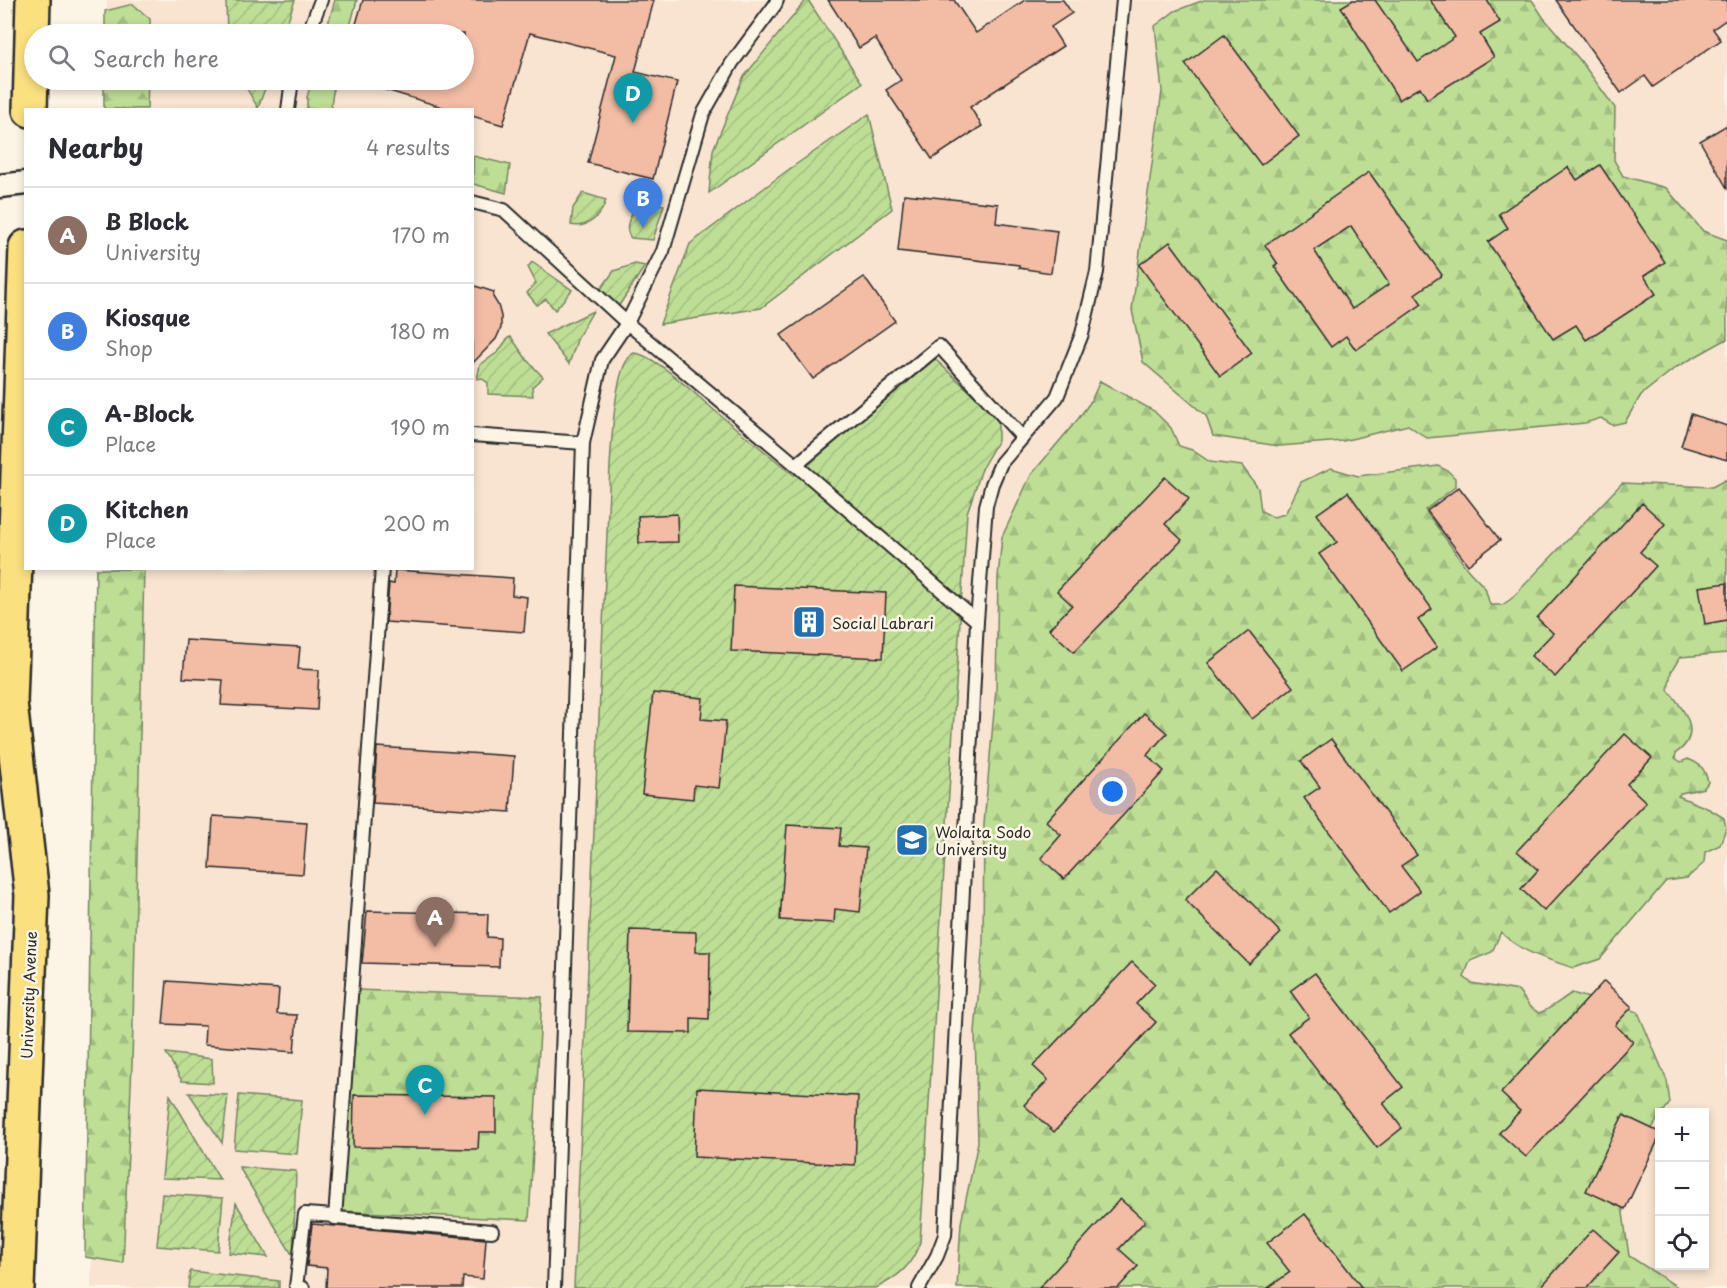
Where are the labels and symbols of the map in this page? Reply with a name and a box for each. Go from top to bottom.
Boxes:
pin: D [614,74,652,123]
pin: B [624,178,662,228]
building icon: Social Labrari [791,604,827,640]
place label: Social Labrari [832,611,934,634]
your location [1098,777,1127,806]
place label: Wolaita Sodo University [935,820,1031,860]
school or university icon: Wolaita Sodo University [894,822,930,858]
pin: A [416,898,454,947]
street label: University Avenue [14,931,42,1059]
pin: C [406,1066,444,1115]

